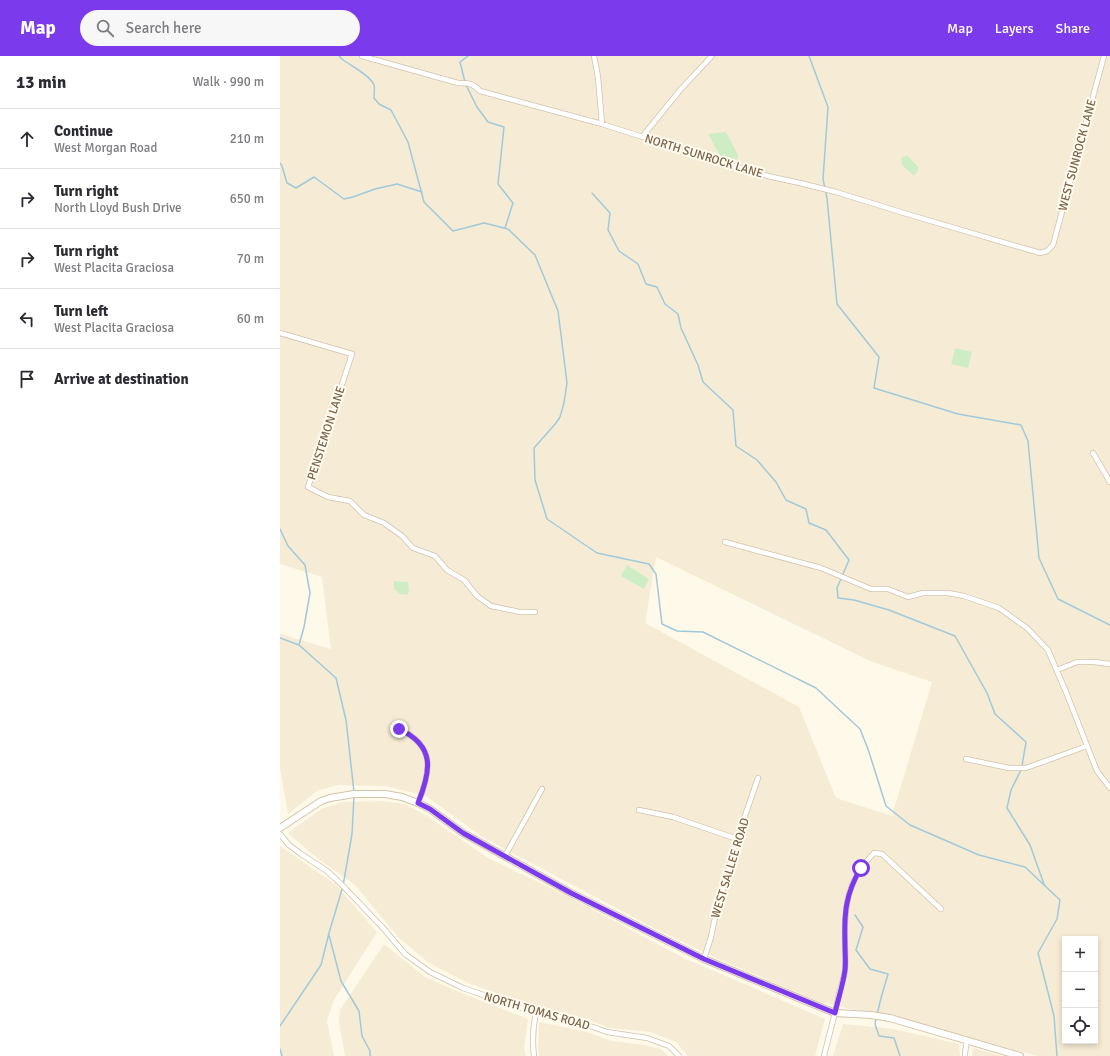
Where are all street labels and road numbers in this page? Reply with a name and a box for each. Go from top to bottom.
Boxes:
street label: WEST SUNROCK LANE [1055,97,1100,213]
street label: NORTH SUNROCK LANE [643,131,765,182]
street label: PENSTEMON LANE [304,384,349,482]
street label: WEST SALLEE ROAD [708,816,753,920]
street label: NORTH TOMAS ROAD [482,989,592,1034]

